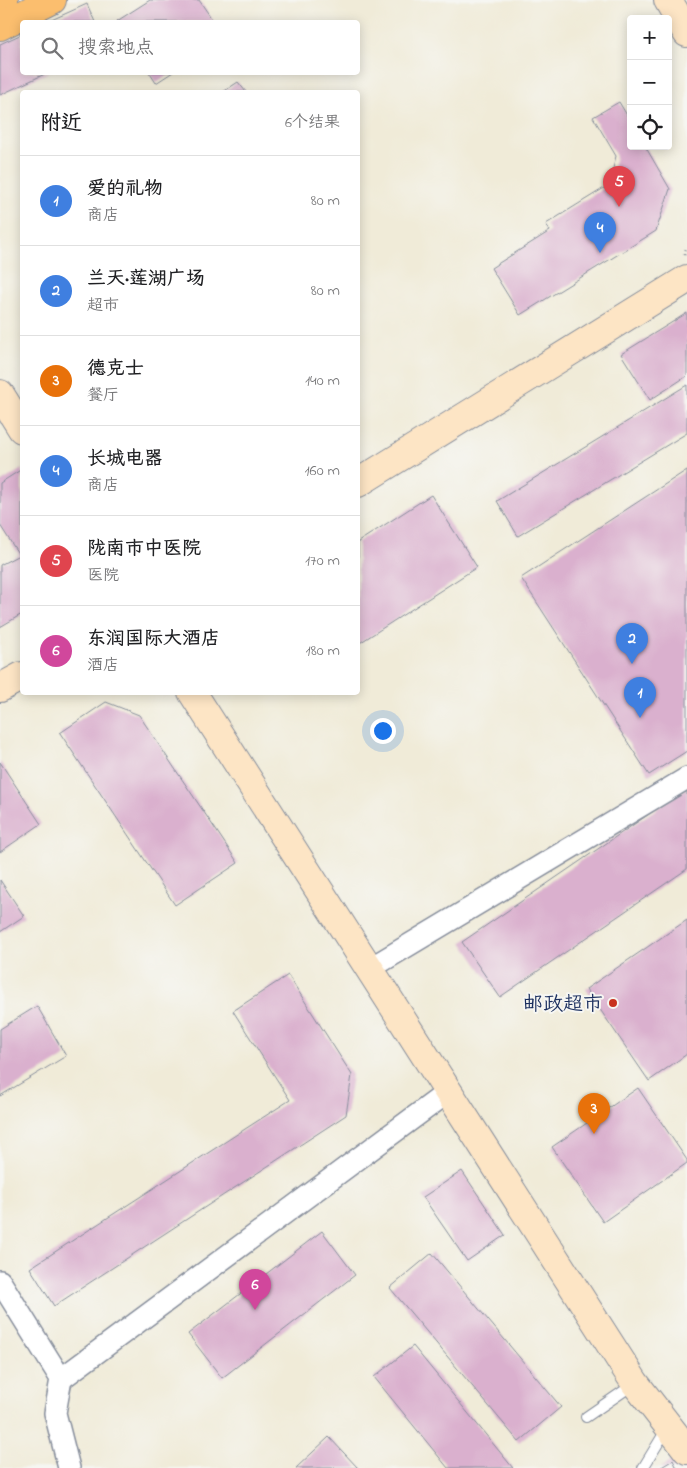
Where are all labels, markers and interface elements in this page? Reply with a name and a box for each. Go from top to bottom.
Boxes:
map controls [627,15,672,150]
button: + [627,15,672,60]
search box [20,20,360,75]
icon: search [38,34,66,62]
text: 搜索地点 [78,35,154,62]
button: − [627,60,672,105]
button: locate [627,105,672,150]
text: 附近 [40,109,82,139]
text: 6个结果 [285,111,340,135]
pin: 5 [603,166,635,207]
text: 爱的礼物 [87,176,163,203]
text: 1 [53,189,59,213]
text: 80 m [311,189,340,213]
text: 商店 [87,204,119,228]
pin: 4 [584,212,616,253]
text: 兰天·莲湖广场 [87,266,205,293]
text: 2 [52,279,60,303]
text: 80 m [311,279,340,303]
text: 超市 [87,294,119,318]
text: 德克士 [87,356,144,383]
text: 3 [53,369,59,393]
text: 140 m [305,369,340,393]
text: 餐厅 [87,384,119,408]
text: 长城电器 [87,446,163,473]
text: 4 [53,459,59,483]
text: 160 m [305,459,340,483]
text: 商店 [87,474,119,498]
text: 陇南市中医院 [87,536,201,563]
text: 5 [51,549,61,573]
text: 170 m [305,549,340,573]
text: 医院 [87,564,119,588]
pin: 2 [616,623,648,664]
text: 东润国际大酒店 [87,626,220,653]
text: 6 [52,639,60,663]
text: 180 m [306,639,340,663]
text: 酒店 [87,654,119,678]
pin: 1 [624,677,656,718]
your location [370,718,396,744]
place label: 邮政超市 [523,991,603,1020]
marker: 邮政超市 [607,997,619,1009]
pin: 3 [578,1093,610,1134]
pin: 6 [239,1269,271,1310]

